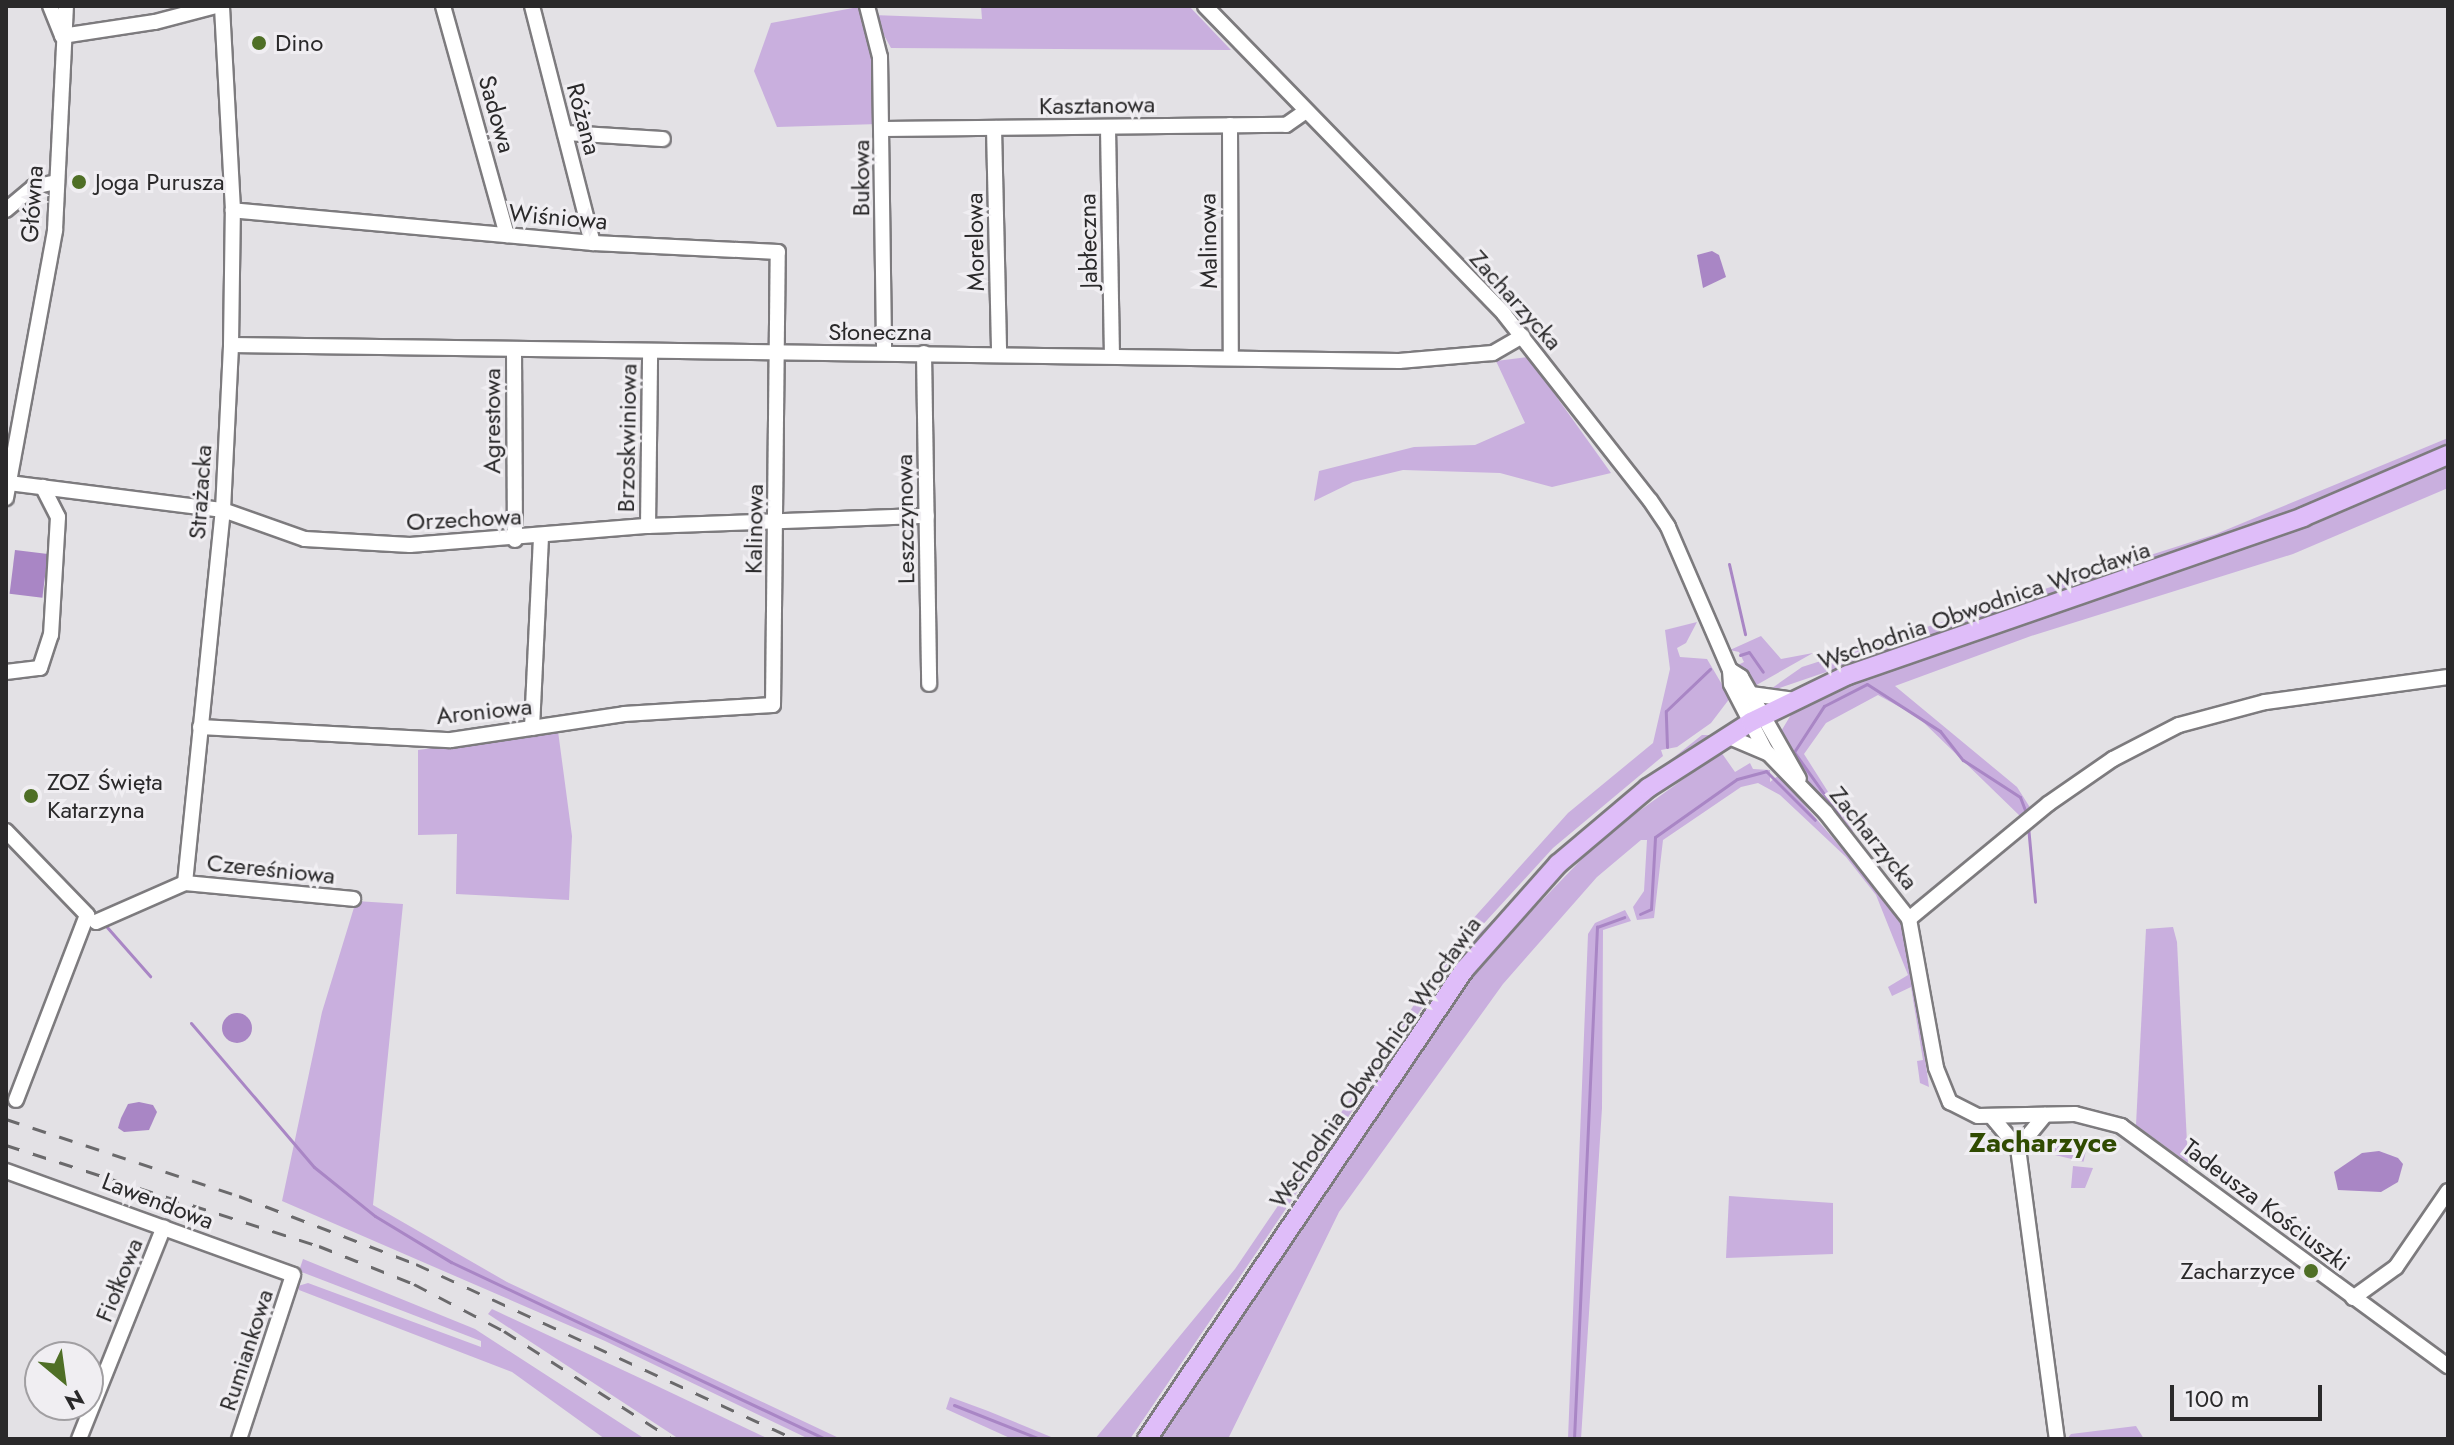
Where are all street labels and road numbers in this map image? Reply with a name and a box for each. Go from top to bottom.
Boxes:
street label: Sadowa [472,72,522,156]
street label: Różana [561,80,607,158]
street label: Kasztanowa [1039,90,1155,120]
street label: Bukowa [847,140,875,216]
street label: Główna [15,164,49,244]
street label: Morelowa [960,192,990,292]
street label: Jabłeczna [1073,193,1103,289]
street label: Malinowa [1193,193,1223,289]
street label: Wiśniowa [507,198,609,236]
street label: Zacharzycka [1464,244,1568,356]
street label: Słoneczna [828,318,932,346]
street label: Brzoskwiniowa [611,363,643,513]
street label: Agrestowa [478,368,506,474]
street label: Strażacka [182,444,218,540]
street label: Leszczynowa [889,454,921,584]
street label: Kalinowa [739,484,769,574]
street label: Orzechowa [406,502,522,536]
street label: Wschodnia Obwodnica Wrocławia [1814,535,2154,675]
street label: Aroniowa [435,692,533,730]
street label: Zacharzycka [1824,781,1924,895]
street label: Czereśniowa [205,848,337,890]
street label: Wschodnia Obwodnica Wrocławia [1263,911,1487,1213]
street label: Tadeusza Kościuszki [2177,1133,2355,1277]
street label: Lawendowa [98,1167,218,1235]
street label: Fiołkowa [89,1234,149,1326]
street label: Rumiankowa [213,1286,279,1414]

